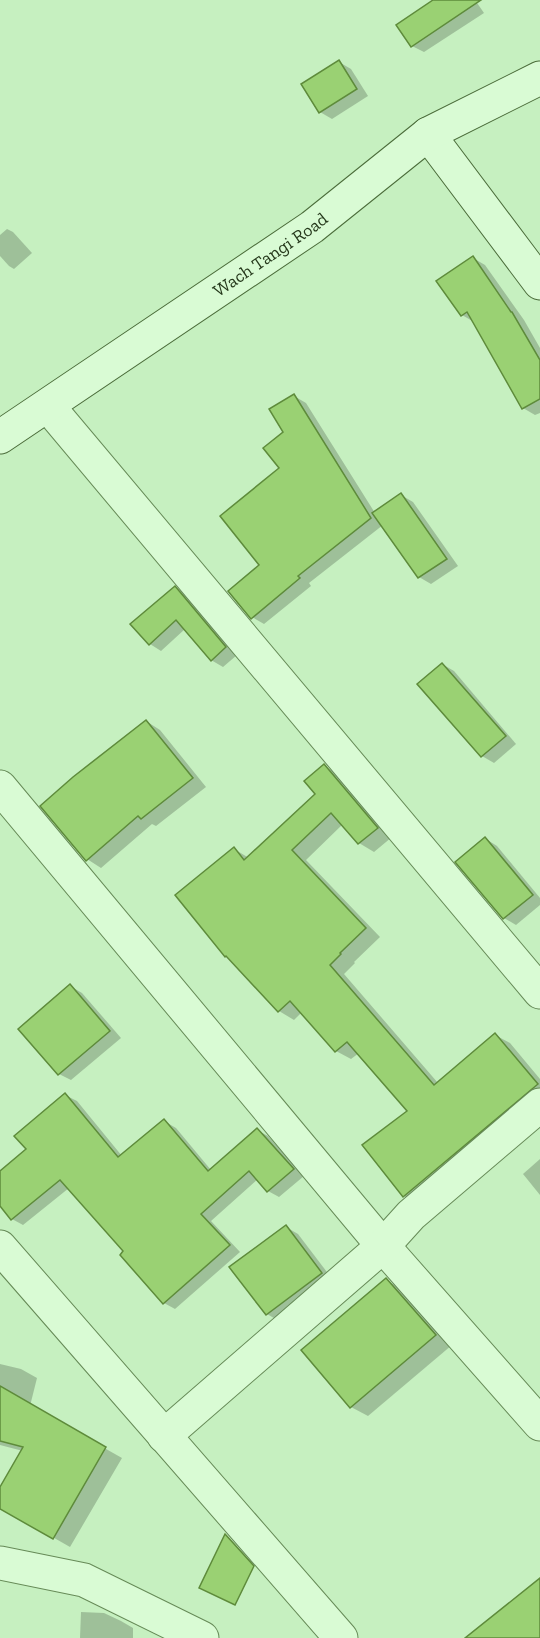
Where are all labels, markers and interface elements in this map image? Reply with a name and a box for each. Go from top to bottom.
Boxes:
street label: Wach Tangi Road [209,208,332,302]

